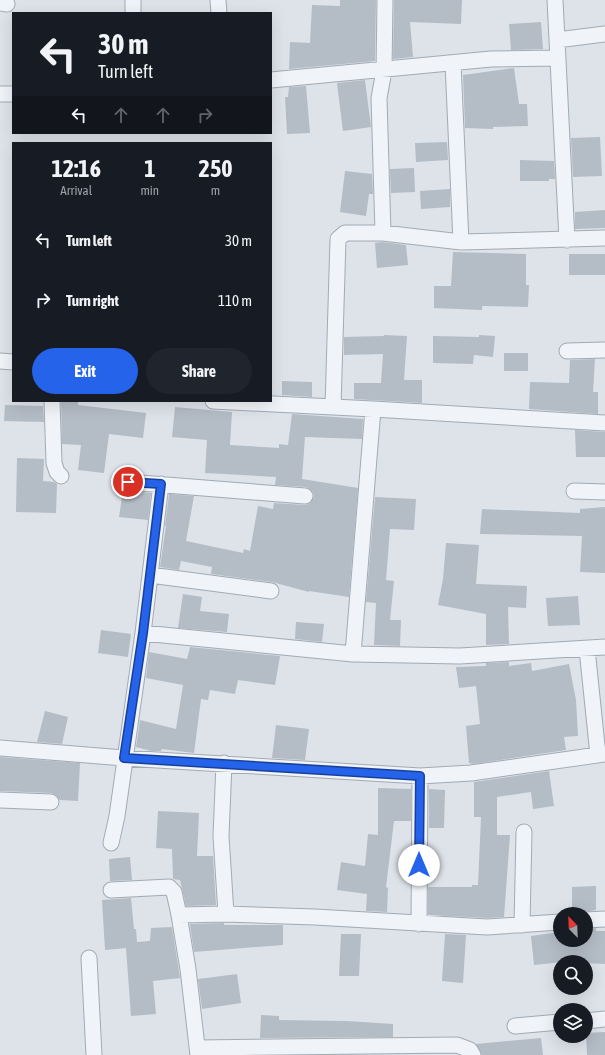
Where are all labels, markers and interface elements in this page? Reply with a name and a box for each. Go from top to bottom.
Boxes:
icon: left [32,28,84,80]
text: 30 m [98,28,148,60]
text: Turn left [98,61,153,82]
icon: left [68,104,90,126]
icon: ahead [110,104,132,126]
icon: ahead [152,104,174,126]
icon: right [194,104,216,126]
text: 12:16 [52,155,101,182]
text: 1 [144,155,155,182]
text: 250 [199,155,232,182]
text: Arrival [60,183,92,198]
text: min [140,183,159,198]
text: m [211,183,220,198]
icon: left [32,229,54,251]
text: Turn left [66,232,112,249]
text: 30 m [225,232,252,249]
icon: right [32,289,54,311]
text: Turn right [66,292,119,309]
text: 110 m [218,292,252,309]
button: Exit [32,348,138,394]
button: Share [146,348,252,394]
pin [111,465,145,499]
icon: arrive [117,471,139,493]
position arrow [398,844,440,886]
north arrow [553,907,593,947]
map controls [553,907,593,1043]
button: search [553,955,593,995]
button: layers [553,1003,593,1043]

